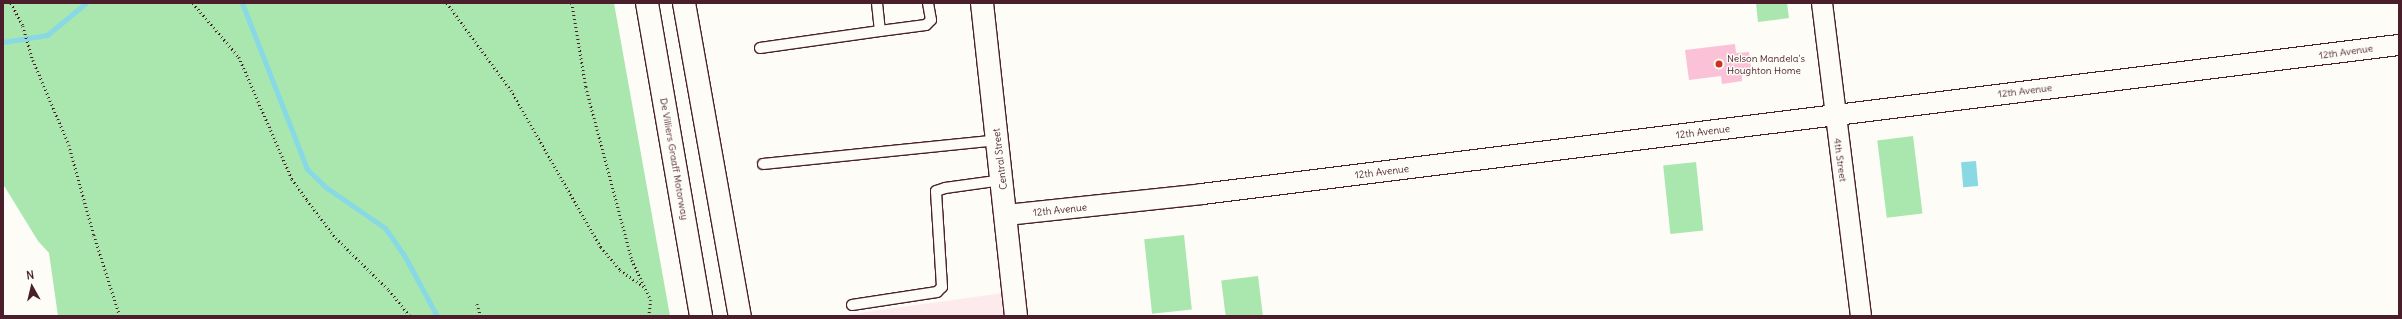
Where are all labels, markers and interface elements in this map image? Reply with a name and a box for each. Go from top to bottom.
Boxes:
street label: 12th Avenue [2318,42,2374,62]
place label: Nelson Mandela's Houghton Home [1727,52,1805,76]
marker: Nelson Mandela's Houghton Home [1714,59,1724,69]
street label: 12th Avenue [1997,82,2053,100]
street label: De Villiers Graaff Motorway [657,97,691,221]
street label: 12th Avenue [1675,123,1731,141]
street label: Central Street [990,128,1010,190]
street label: 4th Street [1831,137,1849,183]
street label: 12th Avenue [1354,163,1410,181]
street label: 12th Avenue [1032,201,1088,219]
north arrow [12,267,52,307]
text: N [26,268,35,283]

